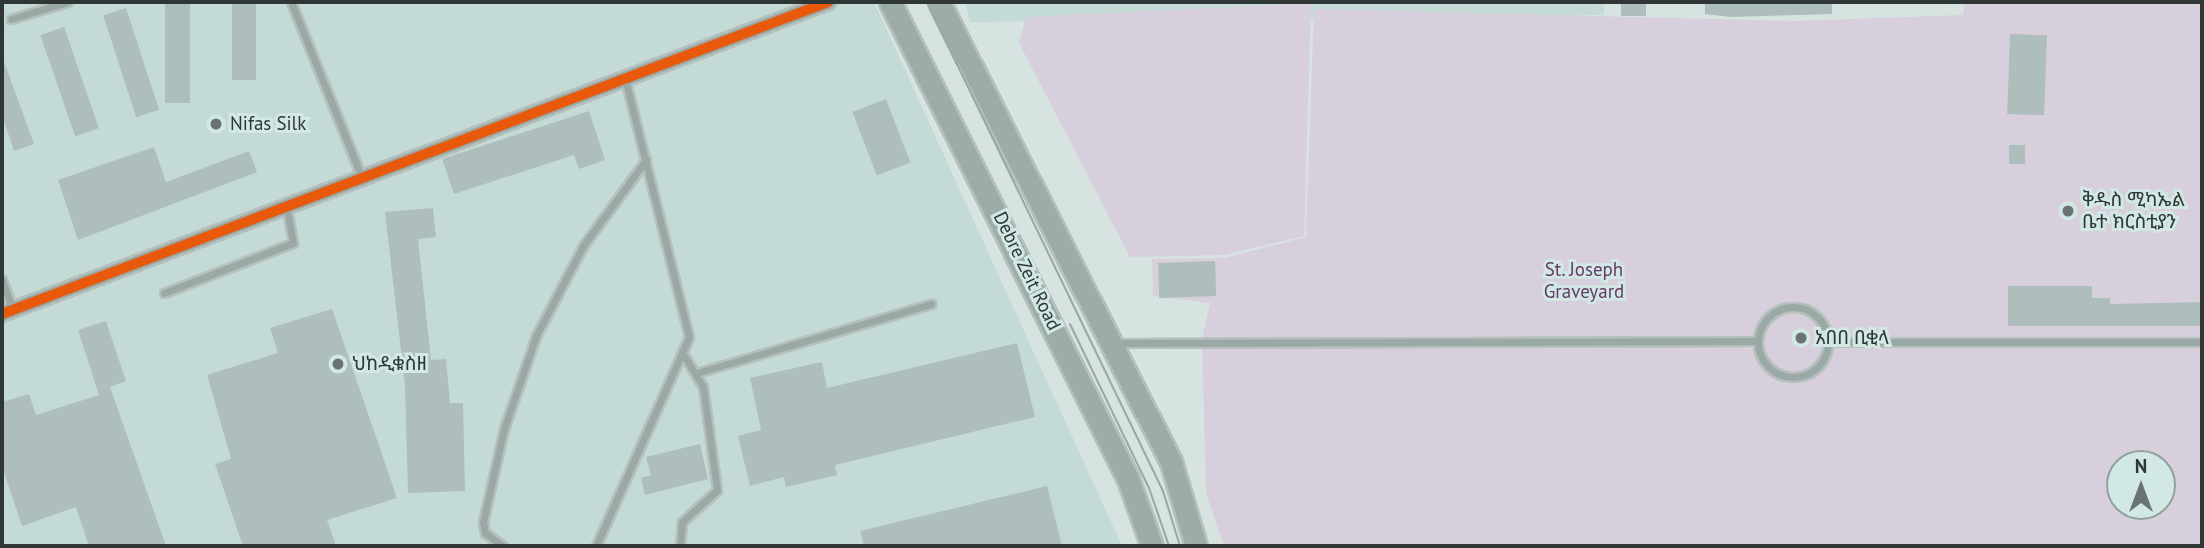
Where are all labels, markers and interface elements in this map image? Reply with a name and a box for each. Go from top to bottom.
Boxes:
place label: Nifas Silk [230,113,306,135]
marker: Nifas Silk [208,116,224,132]
place label: ቅዱስ ሚካኤል ቤተ ክርስቲያን [2082,189,2185,233]
marker: ቅዱስ ሚካኤል ቤተ ክርስቲያን [2060,203,2076,219]
street label: Debre Zeit Road [988,208,1066,334]
park label: St. Joseph Graveyard [1544,259,1624,303]
place label: አበበ ቢቂላ [1815,327,1889,349]
marker: አበበ ቢቂላ [1793,330,1809,346]
place label: ህከዲቁስዘ [352,353,427,375]
marker: ህከዲቁስዘ [330,356,346,372]
north arrow [2106,450,2176,520]
text: N [2135,454,2147,478]

